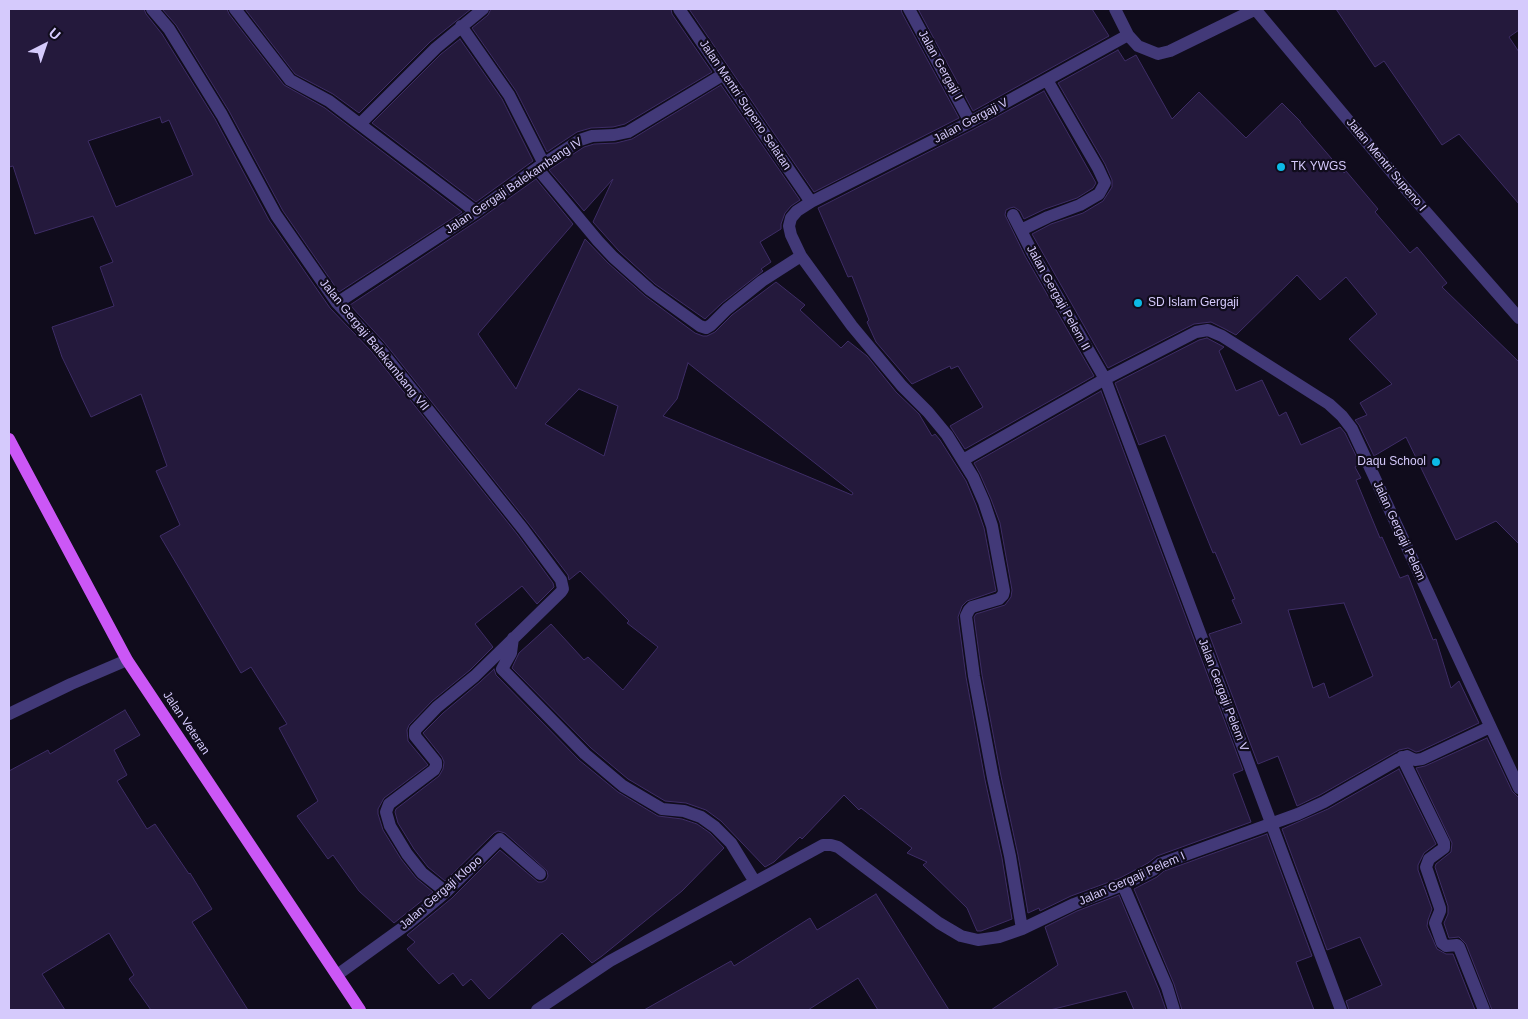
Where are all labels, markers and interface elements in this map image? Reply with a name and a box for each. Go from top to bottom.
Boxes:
north arrow [20,20,70,70]
text: U [46,24,64,43]
street label: Jalan Gergaji I [915,28,965,102]
street label: Jalan Mentri Supeno Selatan [696,37,794,173]
street label: Jalan Gergaji V [931,95,1011,147]
street label: Jalan Mentri Supeno I [1343,116,1429,214]
street label: Jalan Gergaji Balekambang IV [443,135,585,237]
place label: TK YWGS [1291,160,1346,174]
marker: TK YWGS [1275,161,1287,173]
street label: Jalan Gergaji Pelem II [1023,243,1093,353]
street label: Jalan Gergaji Balekambang VII [316,276,432,414]
place label: SD Islam Gergaji [1148,296,1239,310]
marker: SD Islam Gergaji [1132,297,1144,309]
place label: Daqu School [1357,455,1426,469]
marker: Daqu School [1430,456,1442,468]
street label: Jalan Gergaji Pelem [1370,479,1428,583]
street label: Jalan Gergaji Pelem V [1195,637,1251,753]
street label: Jalan Veteran [160,689,212,757]
street label: Jalan Gergaji Pelem I [1077,849,1187,909]
street label: Jalan Gergaji Klopo [397,853,485,933]

